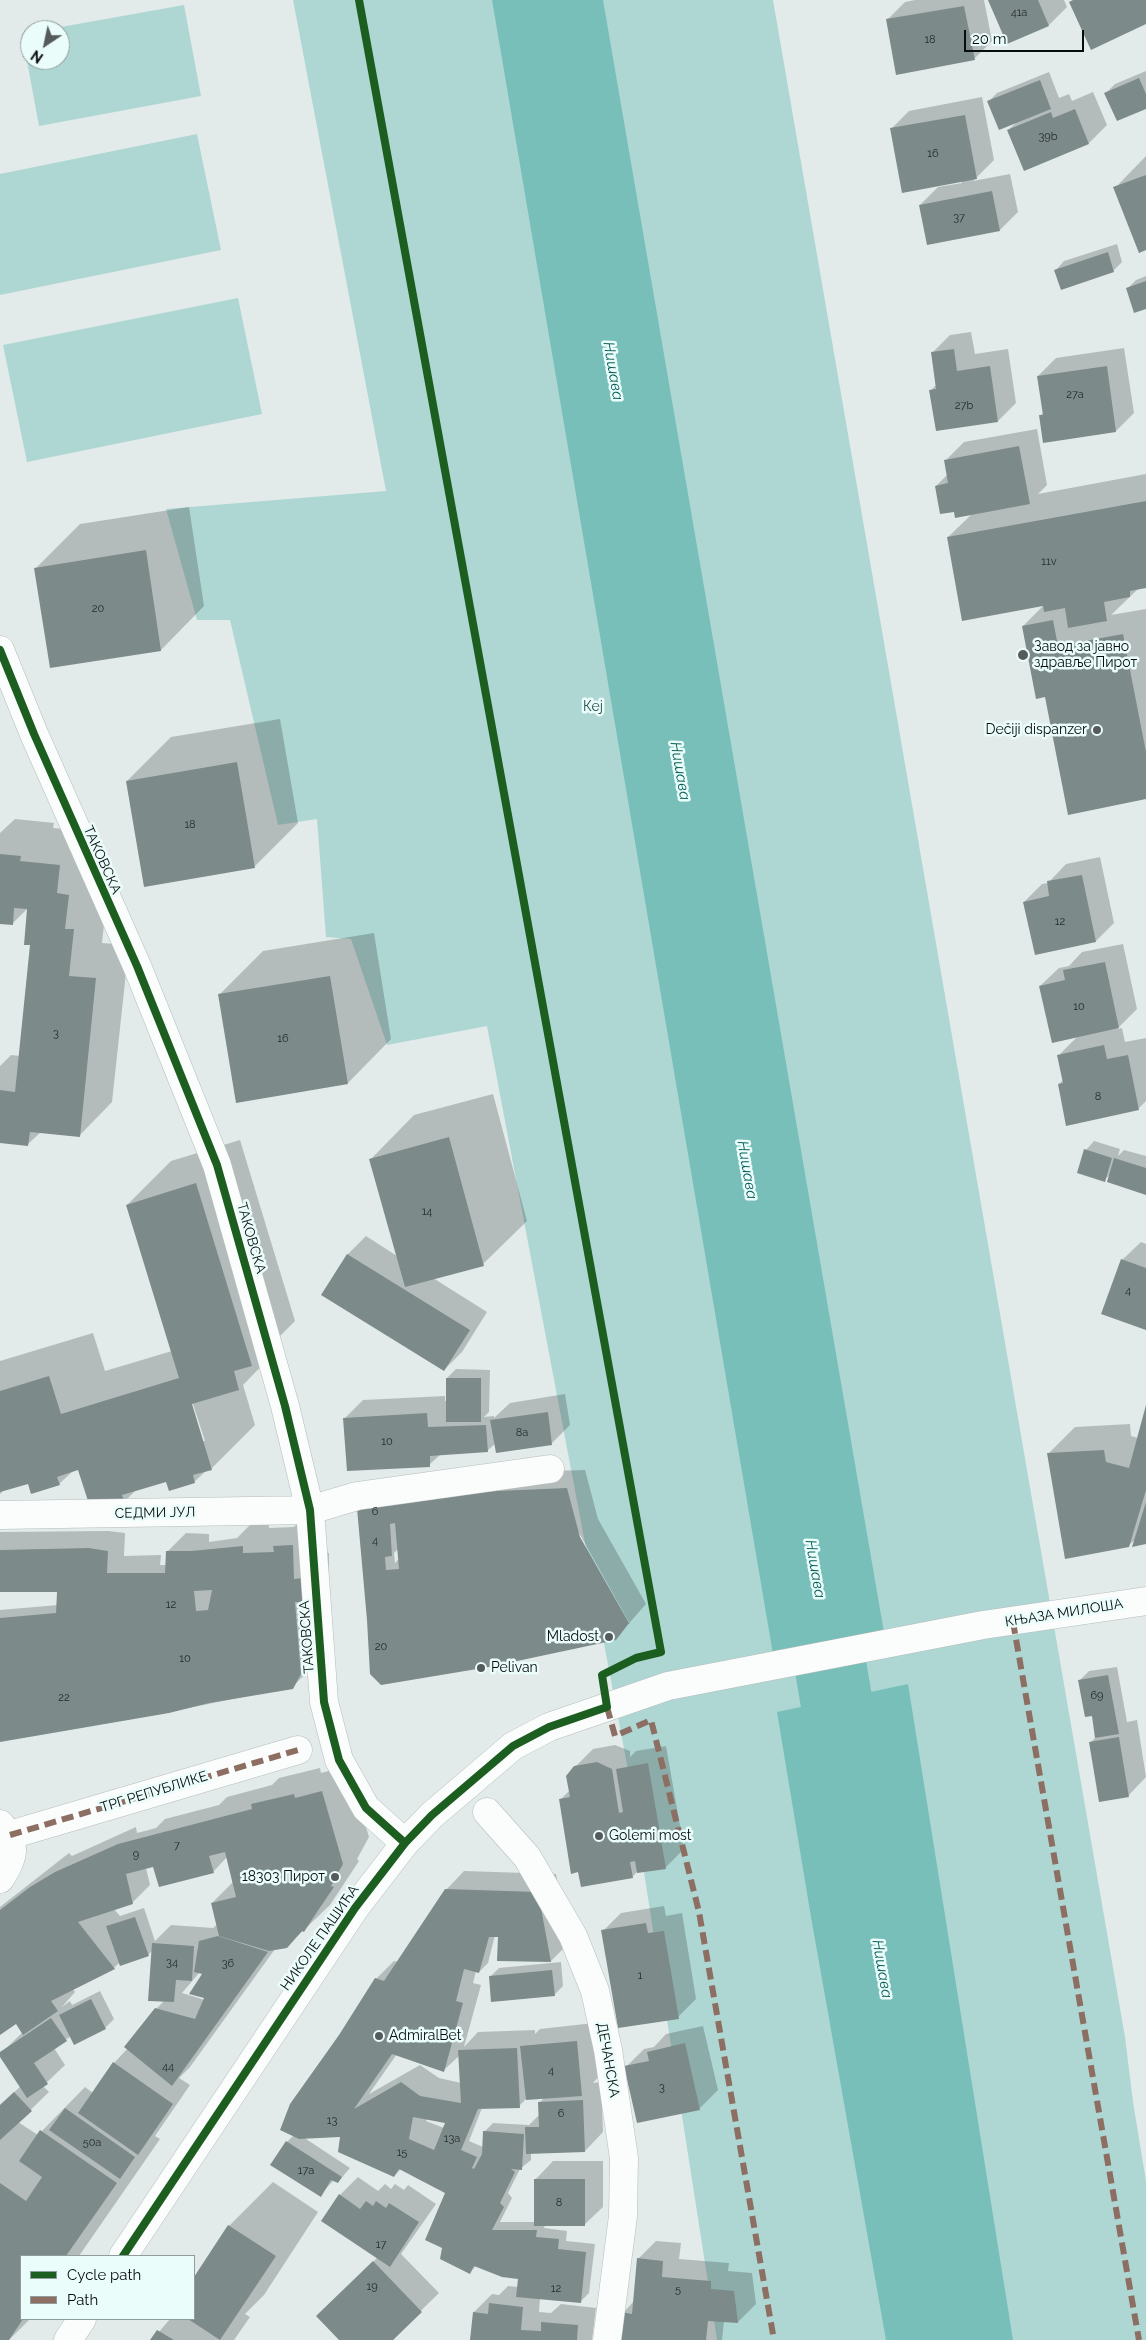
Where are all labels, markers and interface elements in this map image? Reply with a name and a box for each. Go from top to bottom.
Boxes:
house number: 41a [1011,6,1027,20]
north arrow [20,20,70,70]
scale bar [966,20,1086,52]
text: 20 m [972,30,1007,48]
house number: 18 [924,33,936,47]
text: N [28,47,46,66]
house number: 39b [1038,130,1058,144]
house number: 16 [927,147,939,161]
house number: 37 [953,211,965,225]
water label: Нишава [599,340,627,402]
house number: 27a [1066,388,1084,402]
house number: 27b [955,399,973,413]
house number: 11v [1041,555,1057,569]
house number: 20 [92,602,104,616]
place label: Завод за јавно здравље Пирот [1034,639,1137,672]
marker: Завод за јавно здравље Пирот [1016,648,1030,662]
park label: Кеј [583,699,603,715]
place label: Dečiji dispanzer [985,722,1087,738]
marker: Dečiji dispanzer [1091,724,1103,736]
water label: Нишава [666,740,694,802]
house number: 18 [184,818,196,832]
street label: ТАКОВСКА [79,823,125,897]
house number: 12 [1055,915,1065,929]
house number: 10 [1073,1000,1085,1014]
house number: 3 [53,1027,59,1041]
house number: 16 [277,1032,289,1046]
house number: 8 [1095,1090,1101,1104]
water label: Нишава [733,1139,761,1201]
street label: ТАКОВСКА [233,1201,269,1275]
house number: 14 [422,1205,432,1219]
house number: 4 [1125,1284,1131,1298]
house number: 8a [516,1426,528,1440]
house number: 10 [381,1435,393,1449]
street label: СЕДМИ ЈУЛ [115,1504,195,1522]
house number: 6 [372,1505,378,1519]
house number: 4 [372,1534,378,1548]
water label: Нишава [801,1538,829,1600]
street label: КЊАЗА МИЛОША [1004,1595,1124,1631]
house number: 12 [166,1598,176,1612]
street label: ТАКОВСКА [296,1600,318,1674]
place label: Mladost [547,1629,599,1645]
marker: Mladost [603,1631,615,1643]
house number: 20 [375,1640,387,1654]
house number: 10 [179,1652,191,1666]
place label: Pelivan [491,1660,538,1676]
marker: Pelivan [475,1662,487,1674]
house number: 69 [1090,1689,1104,1703]
house number: 22 [58,1691,70,1705]
street label: ТРГ РЕПУБЛИКЕ [98,1768,210,1816]
place label: Golemi most [609,1828,692,1844]
marker: Golemi most [593,1830,605,1842]
house number: 7 [174,1839,180,1853]
house number: 9 [133,1848,139,1862]
place label: 18303 Пирот [242,1869,325,1885]
marker: 18303 Пирот [329,1871,341,1883]
street label: НИКОЛЕ ПАШИЋА [277,1882,363,1994]
water label: Нишава [868,1938,896,2000]
house number: 34 [166,1956,178,1970]
house number: 36 [222,1957,234,1971]
house number: 1 [638,1969,642,1983]
street label: ДЕЧАНСКА [593,2021,623,2099]
place label: AdmiralBet [389,2028,461,2044]
marker: AdmiralBet [373,2030,385,2042]
house number: 44 [162,2060,174,2074]
house number: 4 [548,2064,554,2078]
house number: 3 [659,2081,665,2095]
house number: 6 [558,2107,564,2121]
house number: 13 [327,2114,337,2128]
house number: 13a [444,2132,460,2146]
house number: 50a [83,2136,101,2150]
house number: 15 [397,2146,407,2160]
house number: 17a [298,2164,314,2178]
house number: 8 [556,2196,562,2210]
house number: 17 [376,2238,386,2252]
legend [20,2255,195,2320]
text: Cycle path [67,2266,141,2284]
house number: 19 [366,2280,378,2294]
house number: 12 [551,2282,561,2296]
house number: 5 [675,2283,681,2297]
text: Path [67,2291,98,2309]

